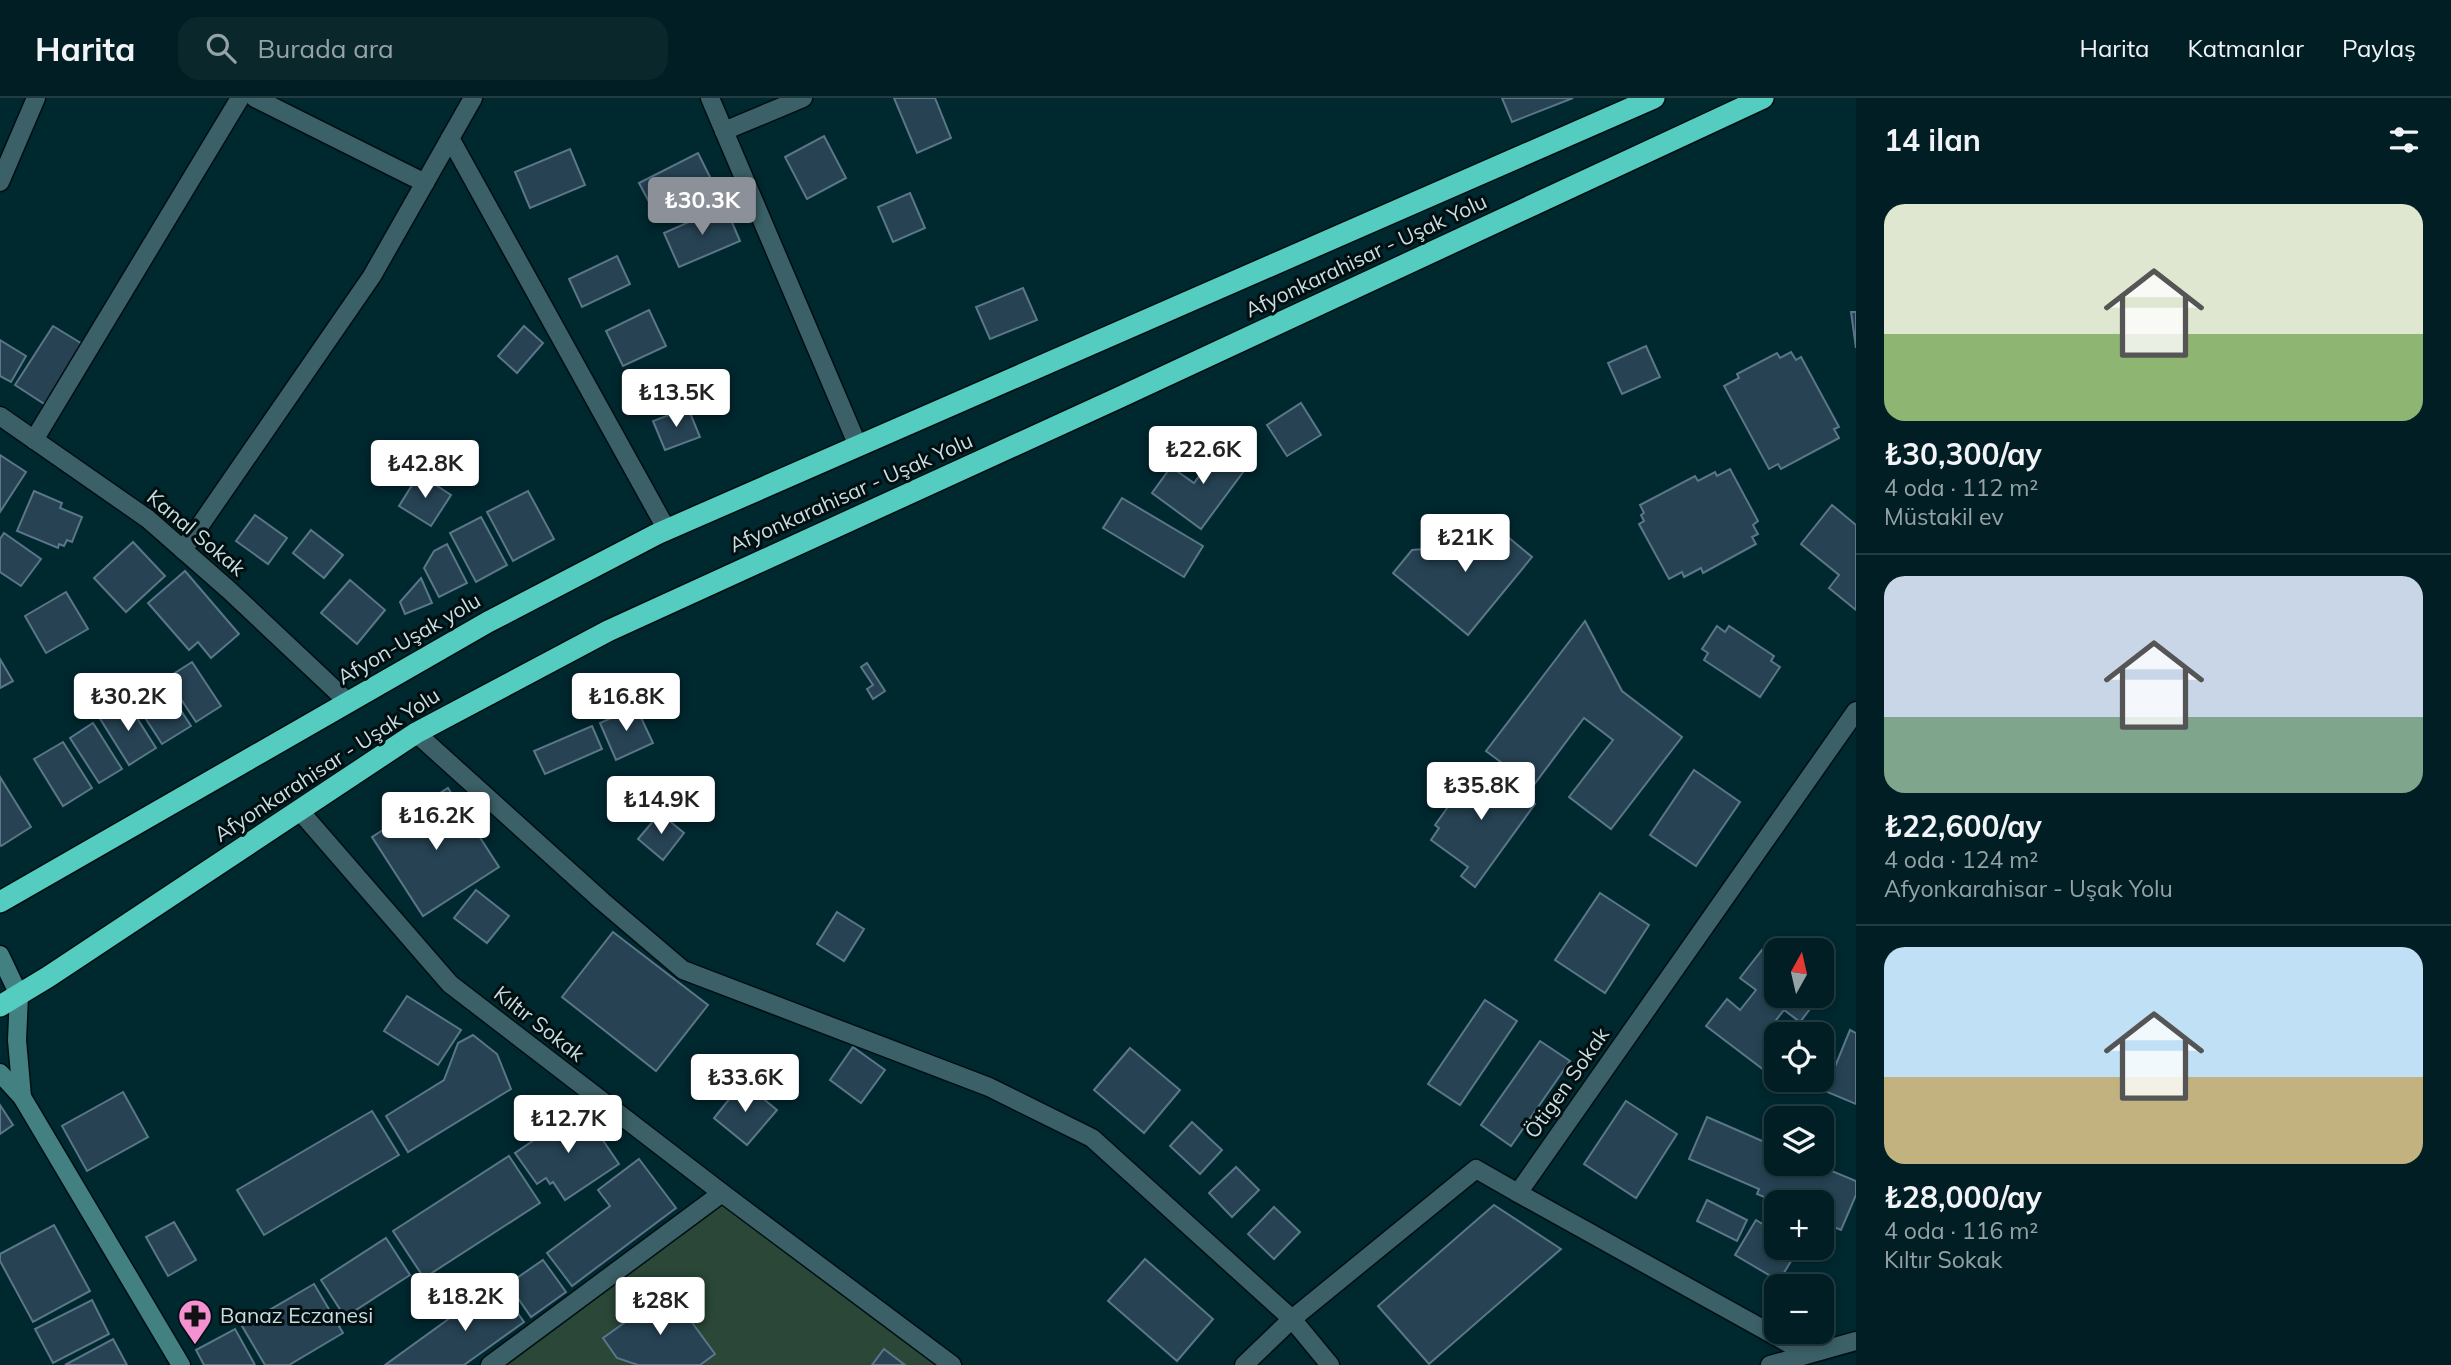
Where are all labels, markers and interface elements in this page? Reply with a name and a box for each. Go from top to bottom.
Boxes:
search box [178,17,668,80]
text: Harita [35,28,136,69]
icon: search [202,29,240,67]
text: Burada ara [258,32,394,65]
text: Harita [2080,33,2150,63]
text: Katmanlar [2188,33,2304,63]
text: Paylaş [2342,33,2416,63]
text: 14 ilan [1884,121,1981,159]
icon: filters [2385,121,2423,159]
pin: ₺30.3K [645,178,759,237]
text: ₺30.3K [664,185,740,214]
street label: Afyonkarahisar - Uşak Yolu [1241,188,1491,323]
icon: home [2091,250,2217,376]
pin: ₺13.5K [619,370,733,429]
text: ₺13.5K [638,377,714,406]
pin: ₺22.6K [1146,426,1260,486]
street label: Afyonkarahisar - Uşak Yolu [725,427,976,558]
text: ₺22.6K [1165,434,1241,463]
text: ₺30,300/ay [1884,435,2042,473]
pin: ₺42.8K [368,440,482,500]
text: ₺42.8K [387,448,463,477]
text: 4 oda · 112 m² [1884,473,2038,502]
street label: Kanal Sokak [142,484,251,581]
text: Müstakil ev [1884,502,2004,531]
pin: ₺21K [1424,514,1506,574]
text: ₺21K [1437,522,1493,551]
street label: Afyon-Uşak yolu [332,587,485,690]
icon: home [2091,622,2217,748]
pin: ₺30.2K [71,674,185,733]
pin: ₺16.8K [569,674,683,733]
text: ₺30.2K [90,681,166,710]
street label: Afyonkarahisar - Uşak Yolu [209,681,444,847]
text: ₺16.8K [588,681,664,710]
pin: ₺35.8K [1424,762,1538,822]
text: ₺35.8K [1443,770,1519,799]
pin: ₺14.9K [604,776,718,836]
text: ₺14.9K [623,784,699,813]
pin: ₺16.2K [379,792,493,852]
text: ₺16.2K [398,800,474,829]
text: ₺22,600/ay [1884,807,2042,845]
text: 4 oda · 124 m² [1884,845,2038,874]
text: Afyonkarahisar - Uşak Yolu [1884,874,2173,903]
north arrow [1764,938,1834,1008]
map controls [1764,938,1834,1344]
street label: Kıltır Sokak [489,980,590,1067]
icon: home [2091,993,2217,1119]
street label: Ötigen Sokak [1518,1022,1614,1143]
button: locate [1764,1022,1834,1092]
pin: ₺33.6K [688,1054,802,1114]
text: ₺33.6K [707,1062,783,1091]
pin: ₺12.7K [511,1096,625,1155]
text: ₺12.7K [530,1103,606,1132]
button: layers [1764,1106,1834,1176]
text: ₺28,000/ay [1884,1178,2042,1216]
button: + [1764,1190,1834,1260]
text: 4 oda · 116 m² [1884,1216,2038,1245]
text: Kıltır Sokak [1884,1245,2002,1274]
pin: ₺18.2K [408,1274,522,1333]
button: − [1764,1274,1834,1344]
pin: ₺28K [619,1278,701,1337]
text: ₺18.2K [427,1281,503,1310]
text: ₺28K [632,1285,688,1314]
pharmacy icon: Banaz Eczanesi [176,1297,214,1346]
place label: Banaz Eczanesi [220,1302,373,1328]

